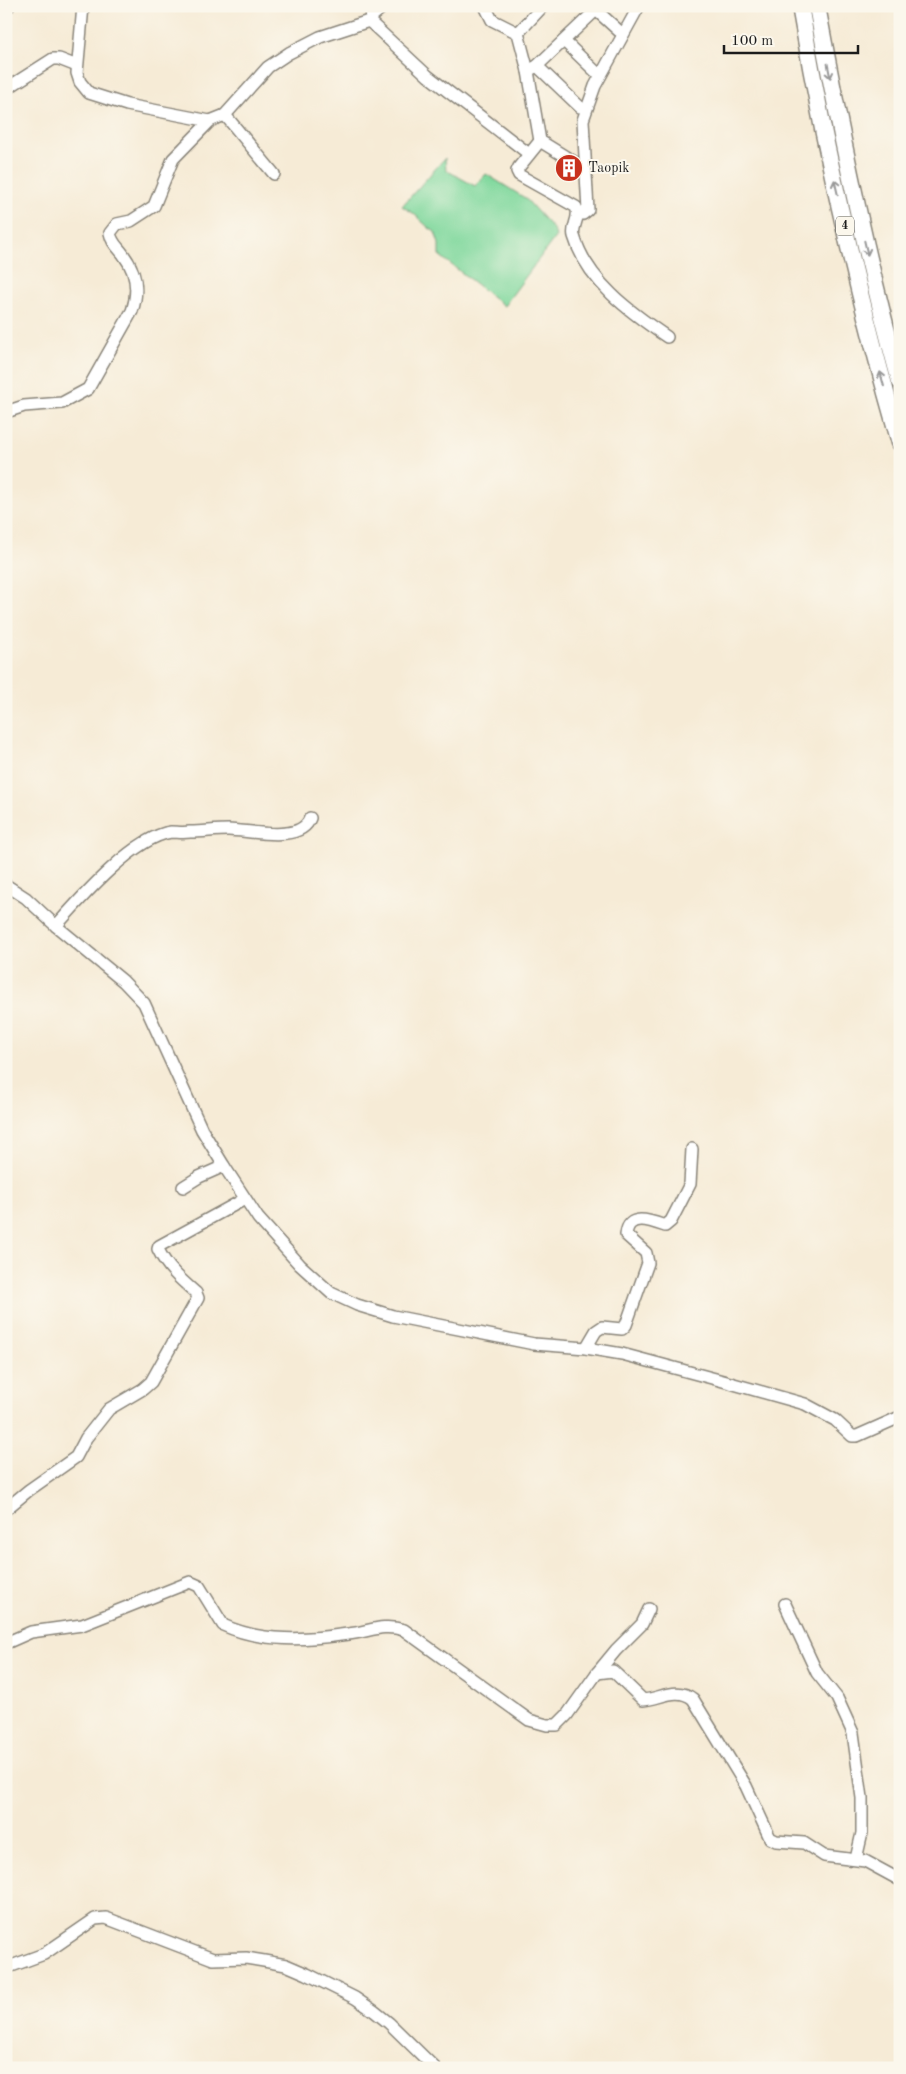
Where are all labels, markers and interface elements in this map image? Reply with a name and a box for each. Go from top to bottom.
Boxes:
scale bar [724,22,857,54]
text: 100 m [731,34,773,49]
one-way arrow [825,63,835,79]
building icon: Taopik [554,153,584,183]
place label: Taopik [588,161,629,175]
one-way arrow [831,180,840,196]
road number: 4 [836,217,854,236]
one-way arrow [862,239,871,255]
one-way arrow [877,372,886,388]

